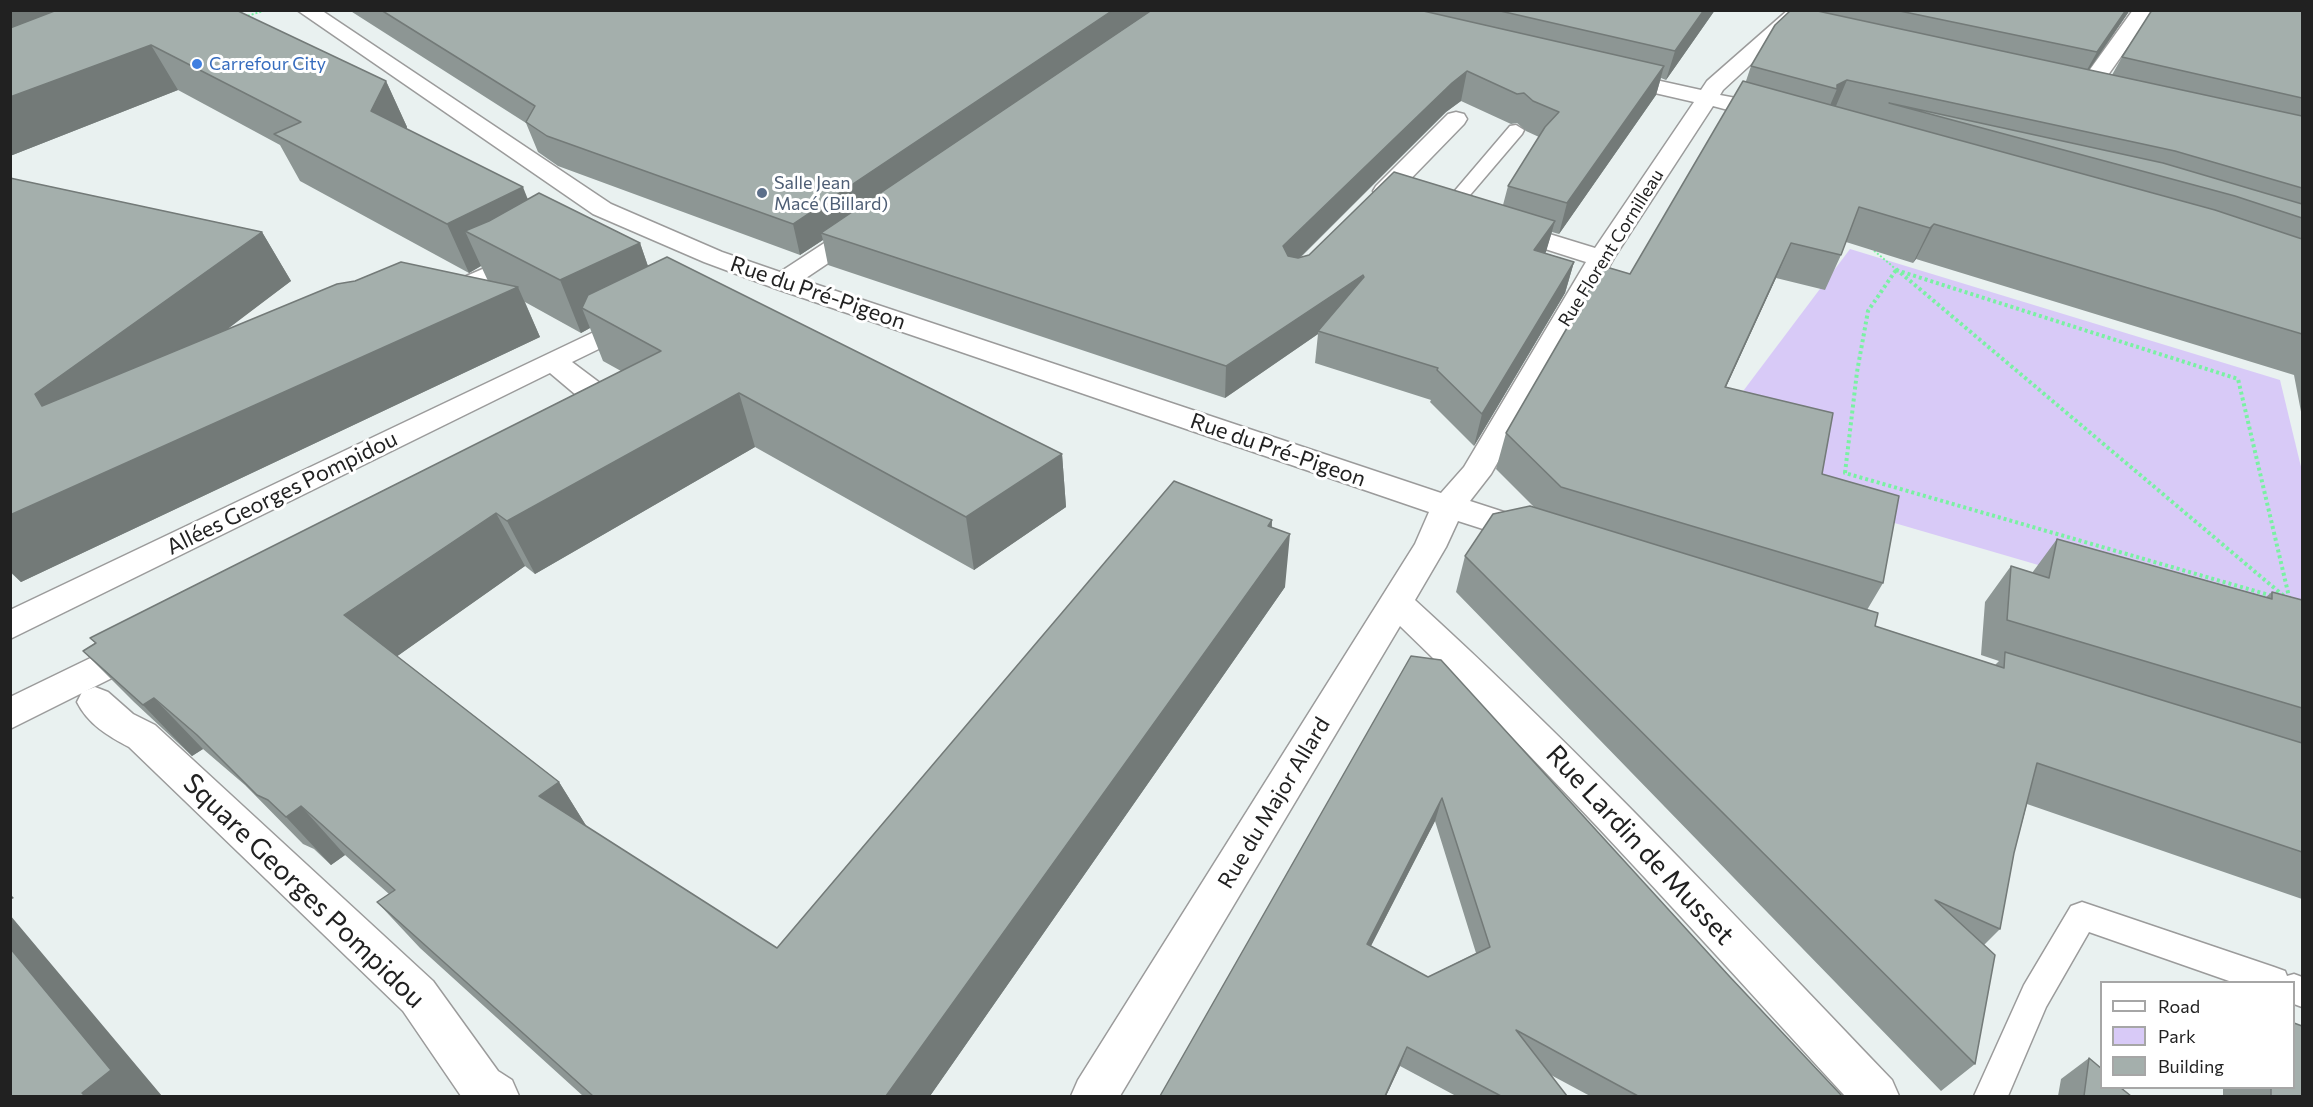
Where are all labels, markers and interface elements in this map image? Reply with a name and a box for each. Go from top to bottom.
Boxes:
place label: Carrefour City [209,53,326,75]
marker: Carrefour City [190,57,204,71]
street label: Rue Florent Cornilleau [1554,165,1668,331]
place label: Salle Jean Macé (Billard) [774,172,888,214]
marker: Salle Jean Macé (Billard) [755,186,769,200]
street label: Rue du Pré-Pigeon [727,251,909,335]
street label: Rue du Pré-Pigeon [1187,408,1369,492]
street label: Allées Georges Pompidou [162,426,402,560]
street label: Rue du Major Allard [1212,713,1336,893]
street label: Rue Lardin de Musset [1539,739,1741,951]
street label: Square Georges Pompidou [176,767,432,1015]
legend [2100,981,2295,1089]
text: Road [2158,995,2200,1017]
text: Park [2158,1025,2196,1047]
text: Building [2158,1055,2224,1077]

